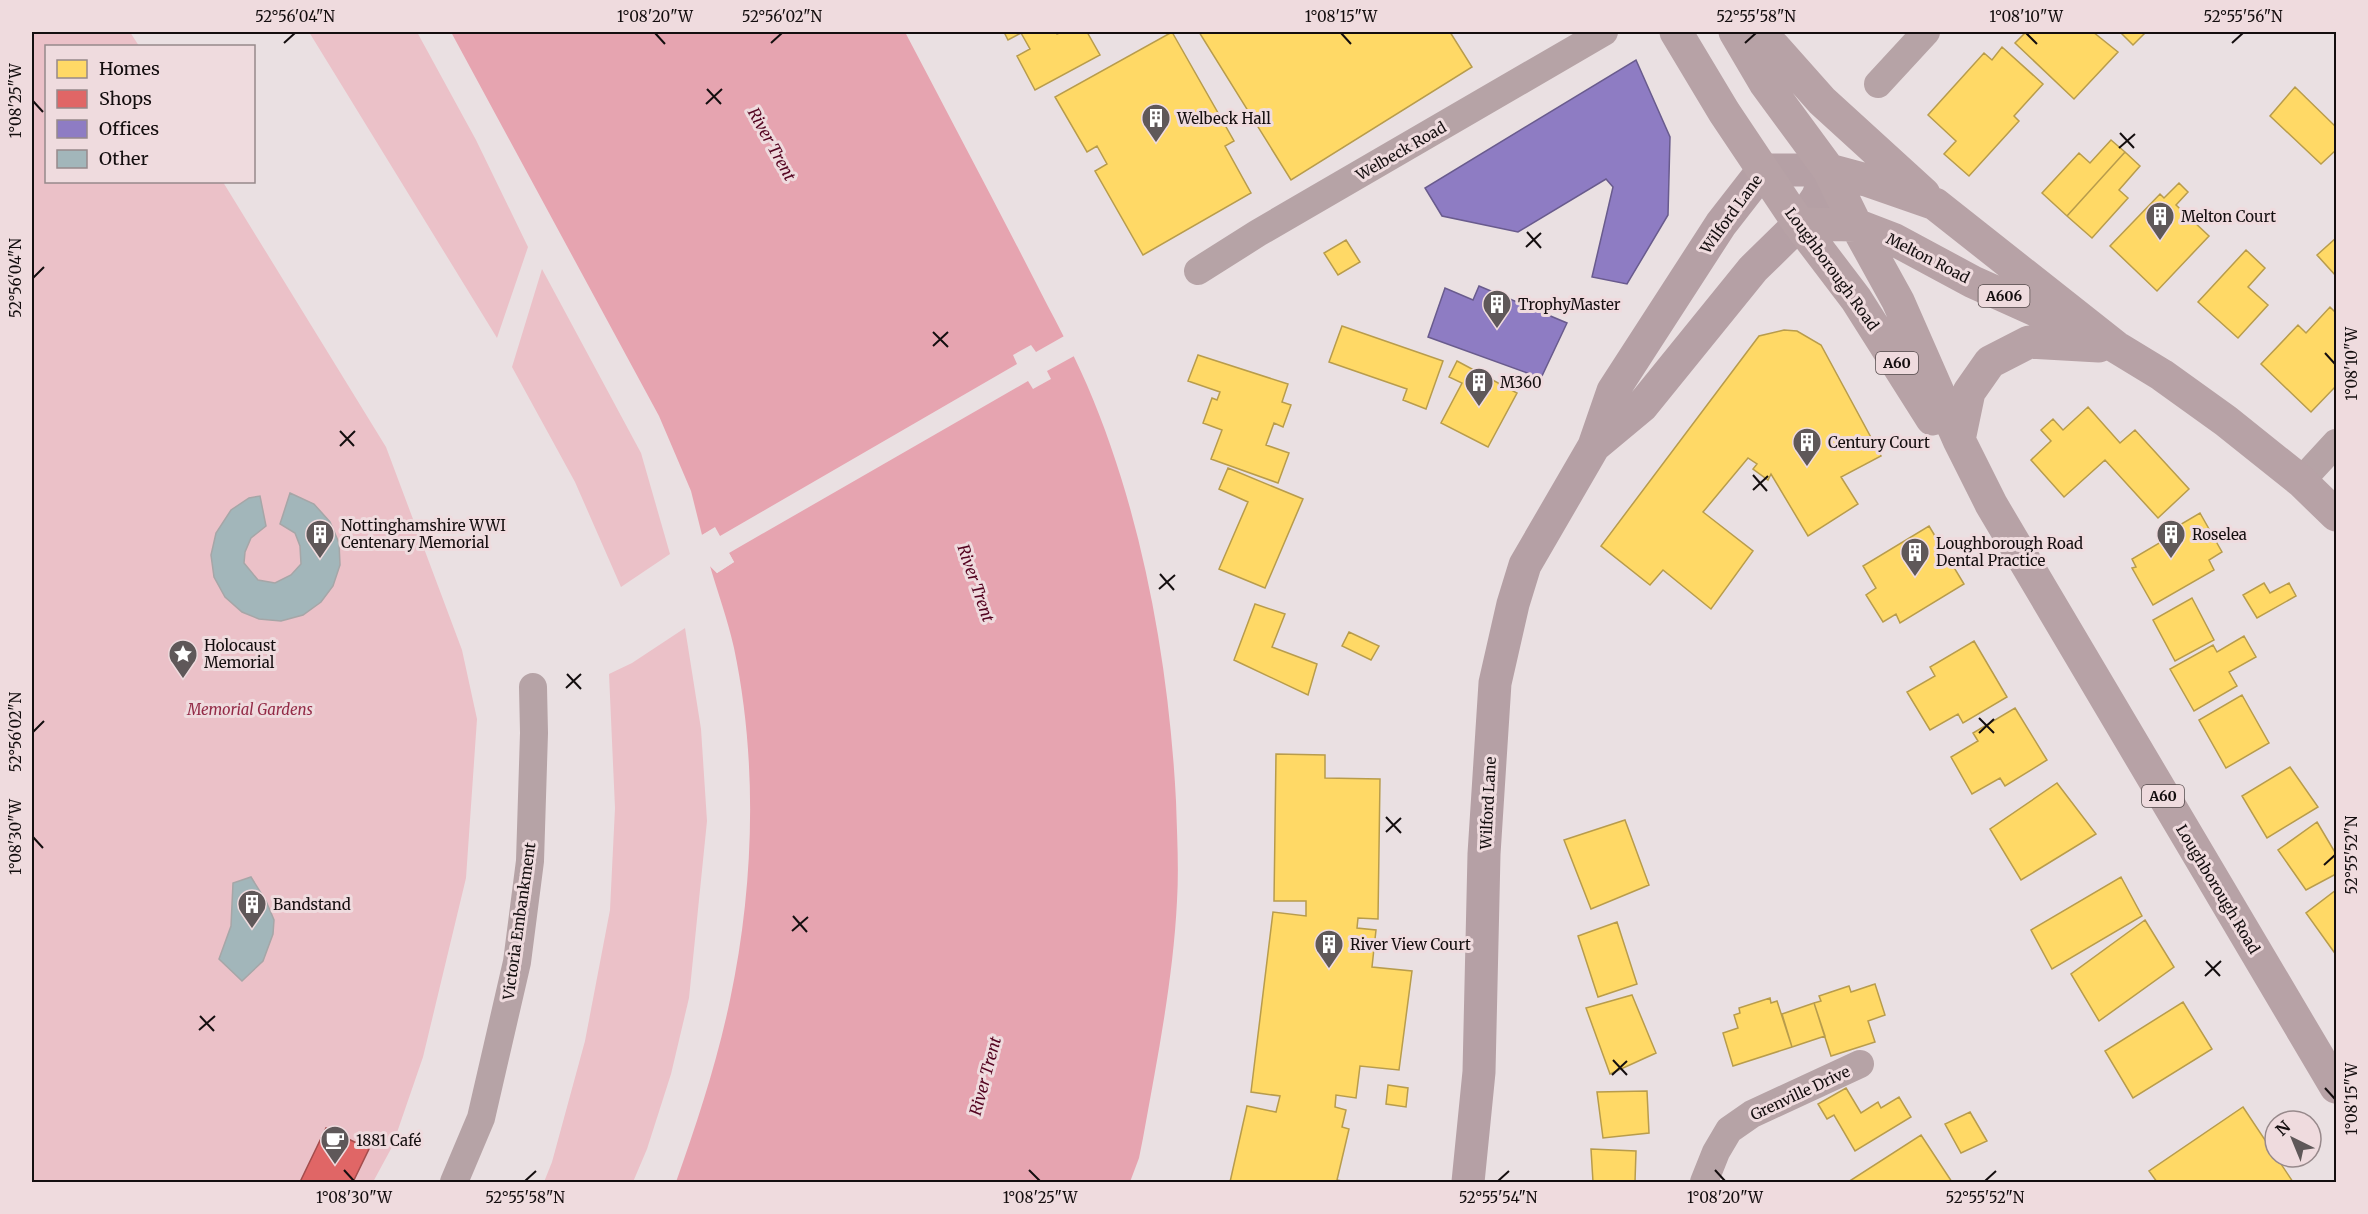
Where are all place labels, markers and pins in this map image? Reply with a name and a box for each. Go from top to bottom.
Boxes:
building icon: Welbeck Hall [1140,102,1172,144]
place label: Welbeck Hall [1176,109,1271,128]
building icon: Melton Court [2144,200,2176,242]
place label: Melton Court [2181,207,2276,226]
building icon: TrophyMaster [1481,288,1513,330]
place label: TrophyMaster [1518,295,1621,314]
building icon: M360 [1463,366,1495,408]
place label: M360 [1500,373,1542,392]
building icon: Century Court [1791,426,1823,468]
place label: Century Court [1828,433,1930,452]
place label: Nottinghamshire WWI Centenary Memorial [341,516,506,552]
building icon: Nottinghamshire WWI Centenary Memorial [304,518,336,560]
building icon: Roselea [2155,518,2187,560]
place label: Roselea [2192,525,2247,544]
place label: Loughborough Road Dental Practice [1936,534,2083,570]
building icon: Loughborough Road Dental Practice [1899,536,1931,578]
place label: Holocaust Memorial [204,636,276,672]
place icon: Holocaust Memorial [167,638,199,680]
building icon: Bandstand [236,888,268,930]
place label: Bandstand [273,895,351,914]
building icon: River View Court [1313,928,1345,970]
place label: River View Court [1350,935,1471,954]
cafe icon: 1881 Café [319,1124,351,1166]
place label: 1881 Café [356,1131,422,1150]

